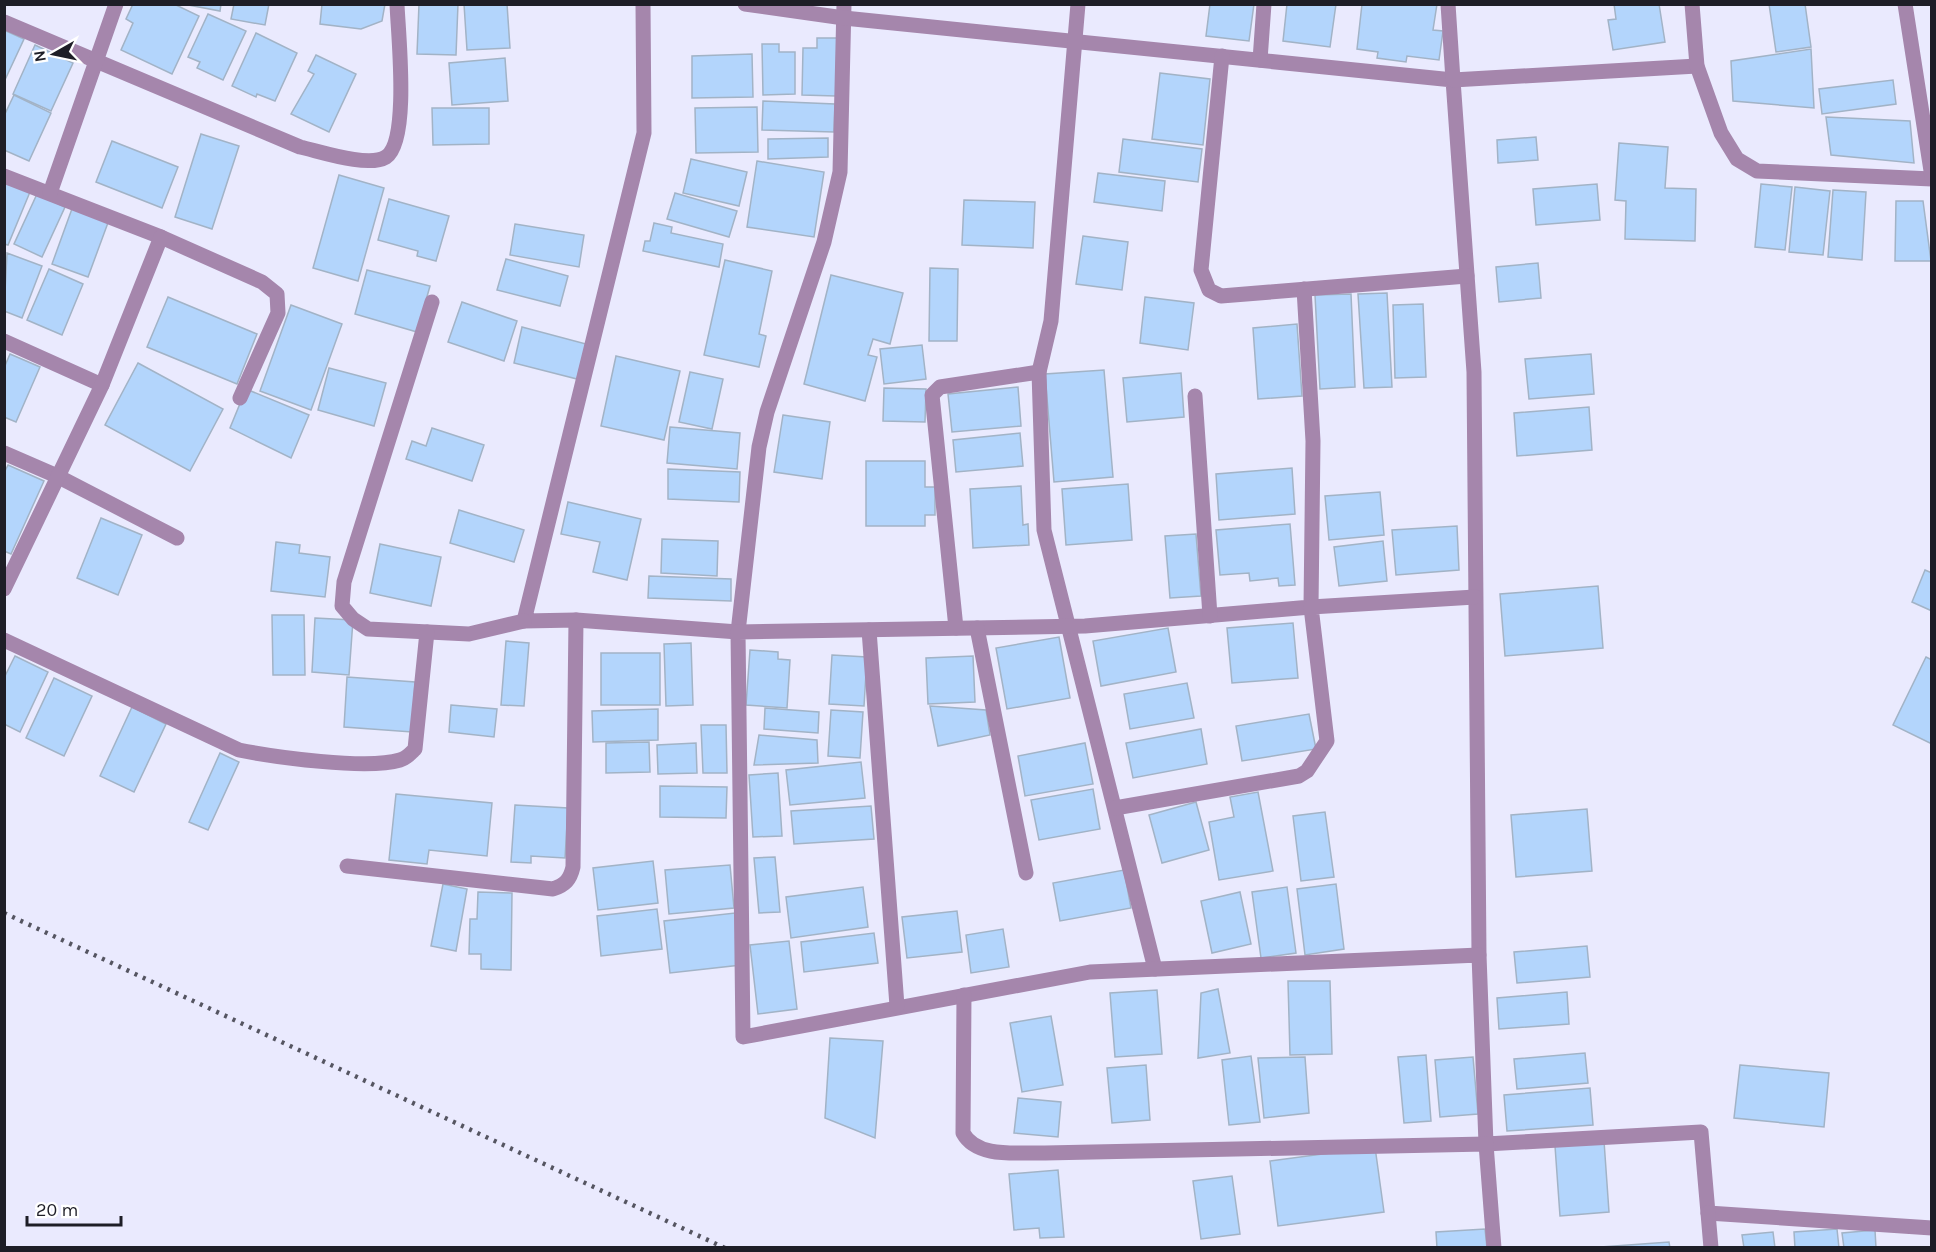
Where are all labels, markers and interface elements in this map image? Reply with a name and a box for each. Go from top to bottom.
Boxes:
north arrow [24,24,84,84]
text: N [29,49,50,63]
scale bar [27,1189,122,1227]
text: 20 m [36,1199,78,1221]

